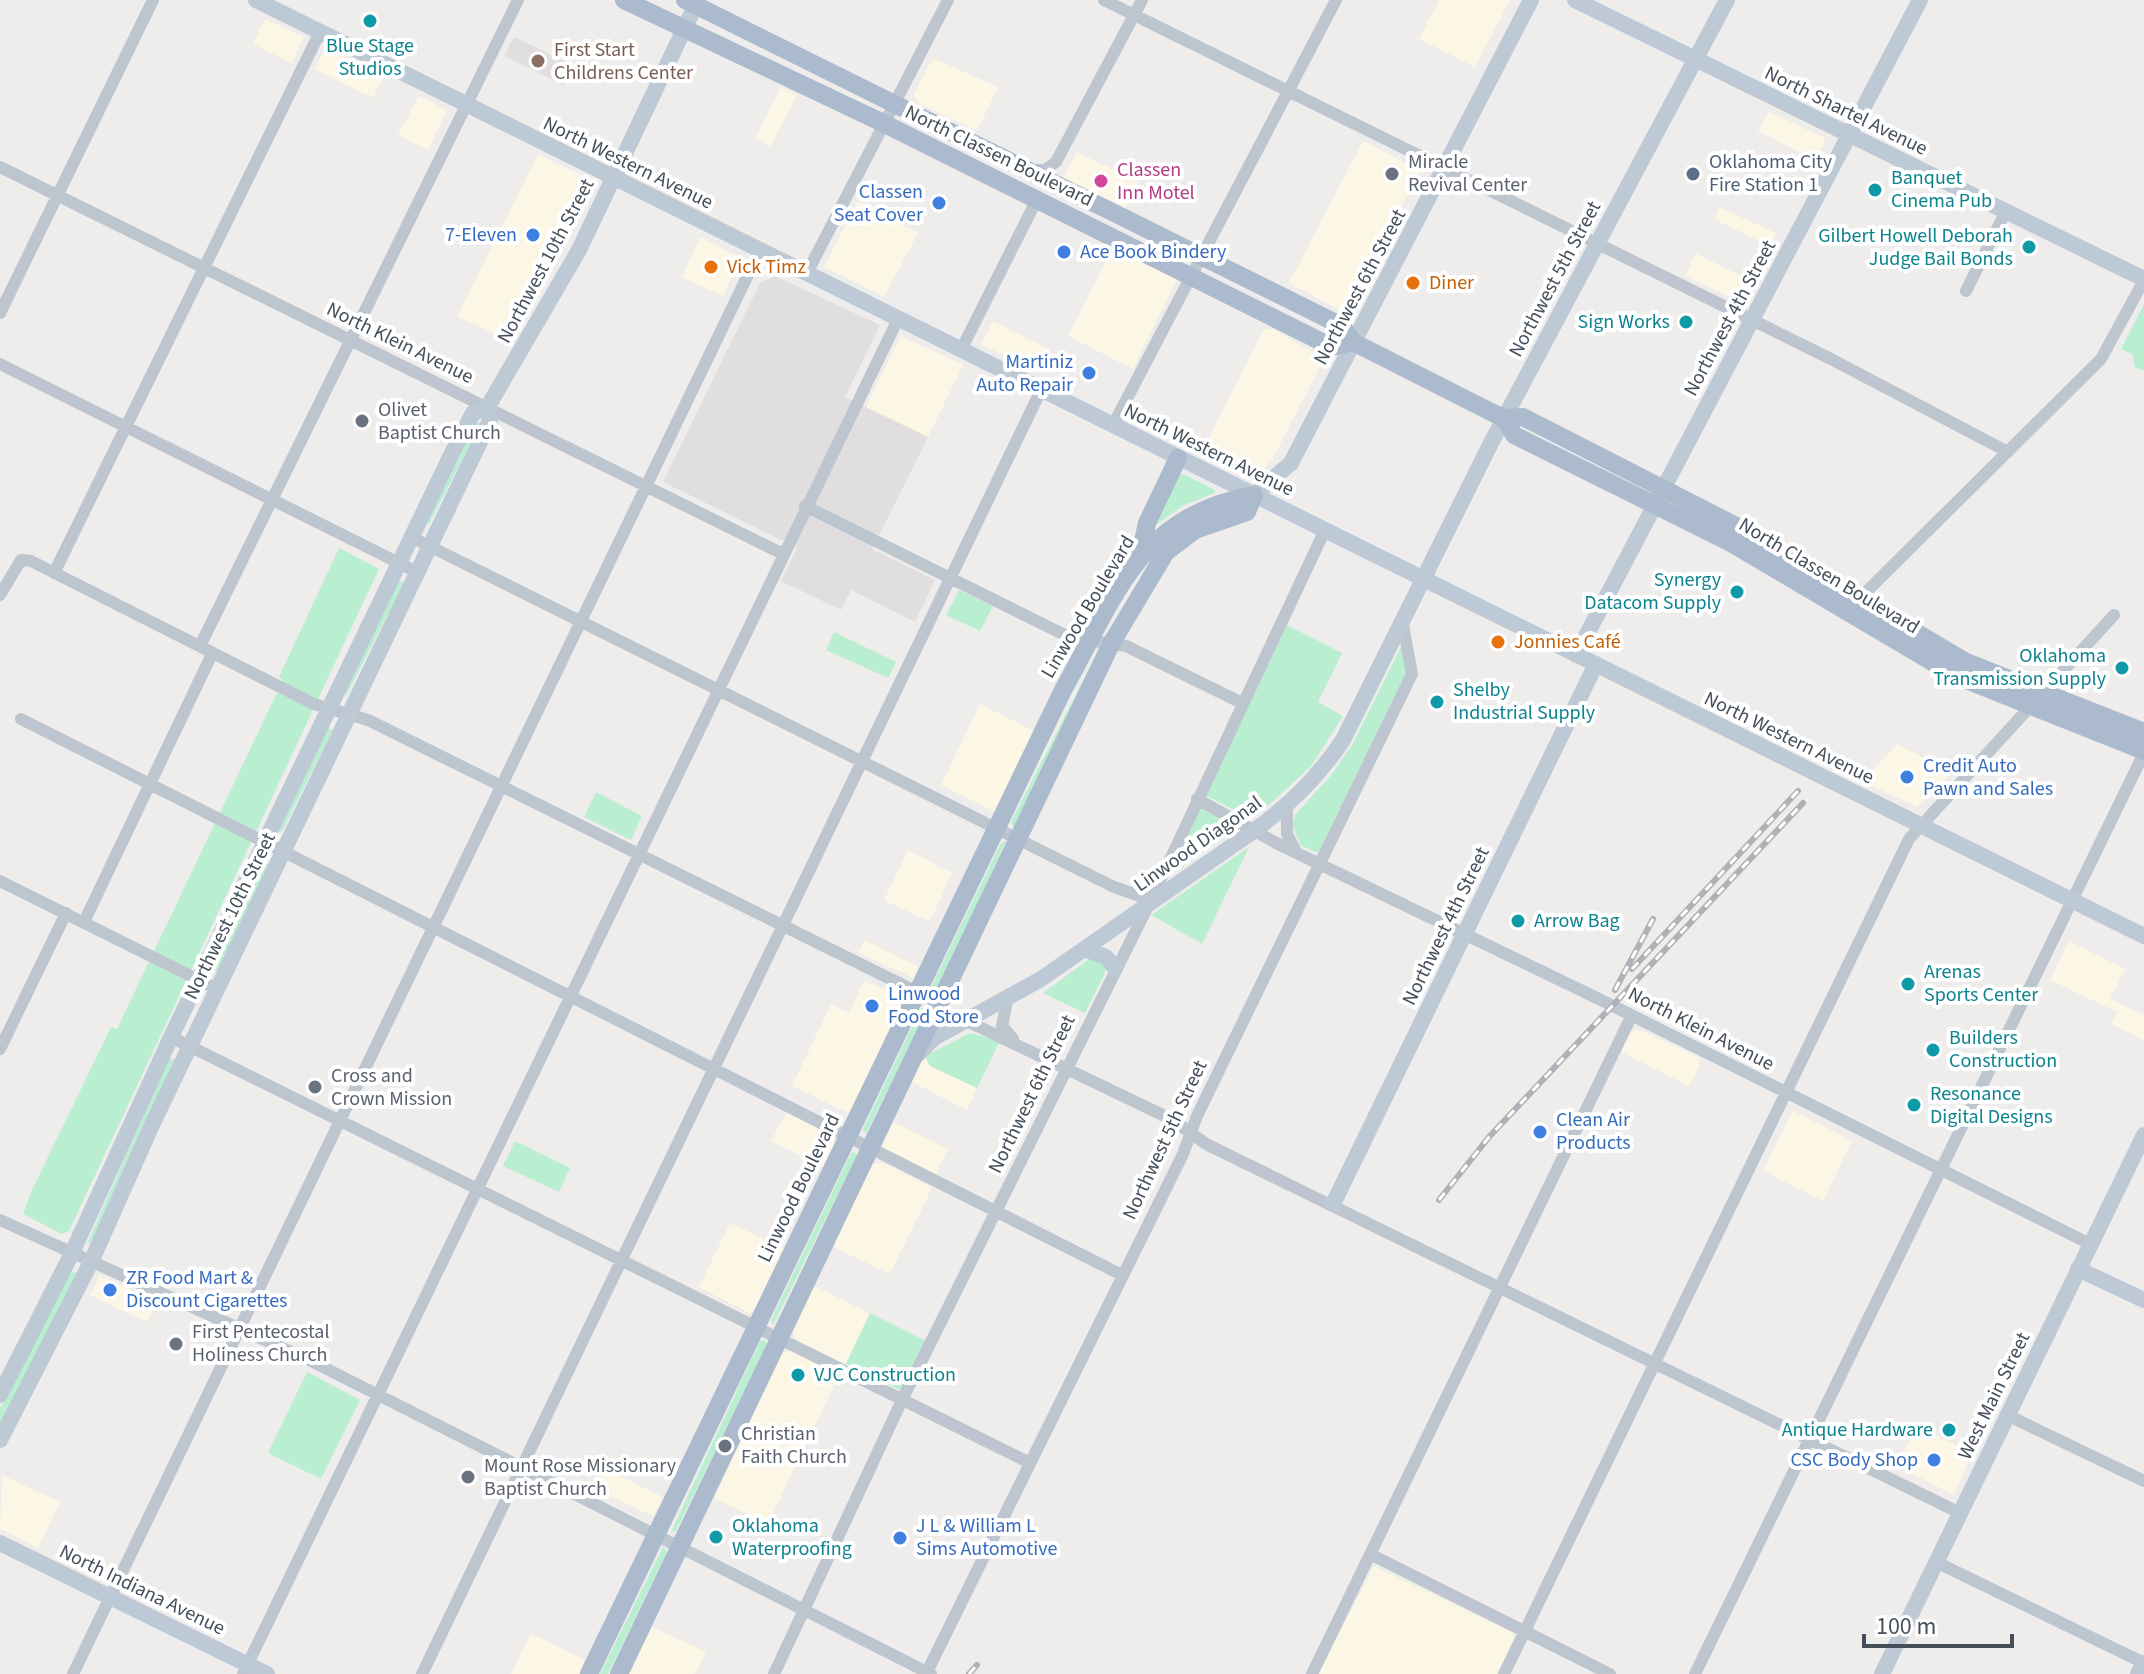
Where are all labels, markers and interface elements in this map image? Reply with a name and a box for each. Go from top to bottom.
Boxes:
marker: Blue Stage Studios [361,12,379,30]
place label: Blue Stage Studios [326,32,414,83]
place label: First Start Childrens Center [554,36,693,87]
marker: First Start Childrens Center [529,52,547,70]
street label: North Shartel Avenue [1760,59,1932,163]
street label: North Classen Boulevard [900,98,1098,214]
street label: North Western Avenue [538,110,718,216]
place label: Miracle Revival Center [1408,148,1527,199]
place label: Oklahoma City Fire Station 1 [1709,148,1833,199]
place label: Classen Inn Motel [1117,156,1195,207]
place label: Banquet Cinema Pub [1891,164,1992,215]
marker: Miracle Revival Center [1383,165,1401,183]
marker: Oklahoma City Fire Station 1 [1684,165,1702,183]
marker: Classen Inn Motel [1092,172,1110,190]
street label: Northwest 10th Street [491,173,601,348]
place label: Classen Seat Cover [834,178,923,229]
marker: Banquet Cinema Pub [1866,181,1884,199]
marker: Classen Seat Cover [930,194,948,212]
street label: Northwest 5th Street [1502,196,1608,362]
street label: Northwest 6th Street [1307,204,1413,370]
place label: 7-Eleven [445,221,517,249]
place label: Gilbert Howell Deborah Judge Bail Bonds [1818,222,2013,273]
marker: 7-Eleven [524,226,542,244]
street label: Northwest 4th Street [1677,235,1783,401]
place label: Ace Book Bindery [1080,238,1227,266]
marker: Gilbert Howell Deborah Judge Bail Bonds [2020,238,2038,256]
marker: Ace Book Bindery [1055,243,1073,261]
place label: Vick Timz [727,253,806,281]
marker: Vick Timz [702,258,720,276]
place label: Diner [1429,269,1474,297]
marker: Diner [1404,274,1422,292]
street label: North Klein Avenue [322,295,478,391]
place label: Sign Works [1578,308,1670,336]
marker: Sign Works [1677,313,1695,331]
place label: Martiniz Auto Repair [976,348,1073,399]
marker: Martiniz Auto Repair [1080,364,1098,382]
place label: Olivet Baptist Church [378,396,501,447]
street label: North Western Avenue [1119,397,1299,503]
marker: Olivet Baptist Church [353,412,371,430]
street label: North Classen Boulevard [1733,511,1925,641]
street label: Linwood Boulevard [1034,530,1142,684]
place label: Synergy Datacom Supply [1584,566,1722,617]
marker: Synergy Datacom Supply [1728,583,1746,601]
place label: Jonnies Café [1514,628,1621,656]
marker: Jonnies Café [1489,633,1507,651]
place label: Oklahoma Transmission Supply [1933,642,2107,693]
marker: Oklahoma Transmission Supply [2113,659,2131,677]
place label: Shelby Industrial Supply [1453,676,1596,727]
street label: North Western Avenue [1699,685,1879,791]
marker: Shelby Industrial Supply [1428,693,1446,711]
place label: Credit Auto Pawn and Sales [1923,752,2053,803]
marker: Credit Auto Pawn and Sales [1898,768,1916,786]
street label: Linwood Diagonal [1128,789,1268,899]
street label: Northwest 10th Street [177,827,283,1004]
street label: Northwest 4th Street [1395,842,1497,1010]
place label: Arrow Bag [1534,907,1620,935]
marker: Arrow Bag [1509,912,1527,930]
place label: Arenas Sports Center [1924,958,2038,1009]
marker: Arenas Sports Center [1899,975,1917,993]
place label: Linwood Food Store [888,980,979,1031]
street label: North Klein Avenue [1623,980,1779,1078]
marker: Linwood Food Store [863,997,881,1015]
street label: Northwest 6th Street [981,1010,1083,1178]
place label: Builders Construction [1949,1024,2057,1075]
marker: Builders Construction [1924,1041,1942,1059]
street label: Northwest 5th Street [1116,1055,1214,1224]
place label: Cross and Crown Mission [331,1062,452,1113]
marker: Cross and Crown Mission [306,1078,324,1096]
place label: Resonance Digital Designs [1930,1080,2053,1131]
marker: Resonance Digital Designs [1905,1096,1923,1114]
place label: Clean Air Products [1556,1106,1631,1157]
street label: Linwood Boulevard [751,1109,847,1267]
marker: Clean Air Products [1531,1123,1549,1141]
place label: ZR Food Mart & Discount Cigarettes [126,1264,288,1315]
marker: ZR Food Mart & Discount Cigarettes [101,1281,119,1299]
place label: First Pentecostal Holiness Church [192,1318,330,1369]
street label: West Main Street [1951,1327,2037,1465]
marker: First Pentecostal Holiness Church [167,1335,185,1353]
place label: VJC Construction [814,1361,956,1389]
marker: VJC Construction [789,1366,807,1384]
place label: Antique Hardware [1782,1416,1933,1444]
place label: Christian Faith Church [741,1420,847,1471]
marker: Antique Hardware [1940,1421,1958,1439]
marker: Christian Faith Church [716,1437,734,1455]
place label: CSC Body Shop [1790,1446,1918,1474]
marker: CSC Body Shop [1925,1451,1943,1469]
place label: Mount Rose Missionary Baptist Church [484,1452,677,1503]
marker: Mount Rose Missionary Baptist Church [459,1468,477,1486]
place label: Oklahoma Waterproofing [732,1512,852,1563]
place label: J L & William L Sims Automotive [916,1512,1058,1563]
marker: Oklahoma Waterproofing [707,1528,725,1546]
marker: J L & William L Sims Automotive [891,1529,909,1547]
street label: North Indiana Avenue [54,1538,230,1642]
scale bar [1864,1598,2012,1648]
text: 100 m [1876,1609,1936,1644]

